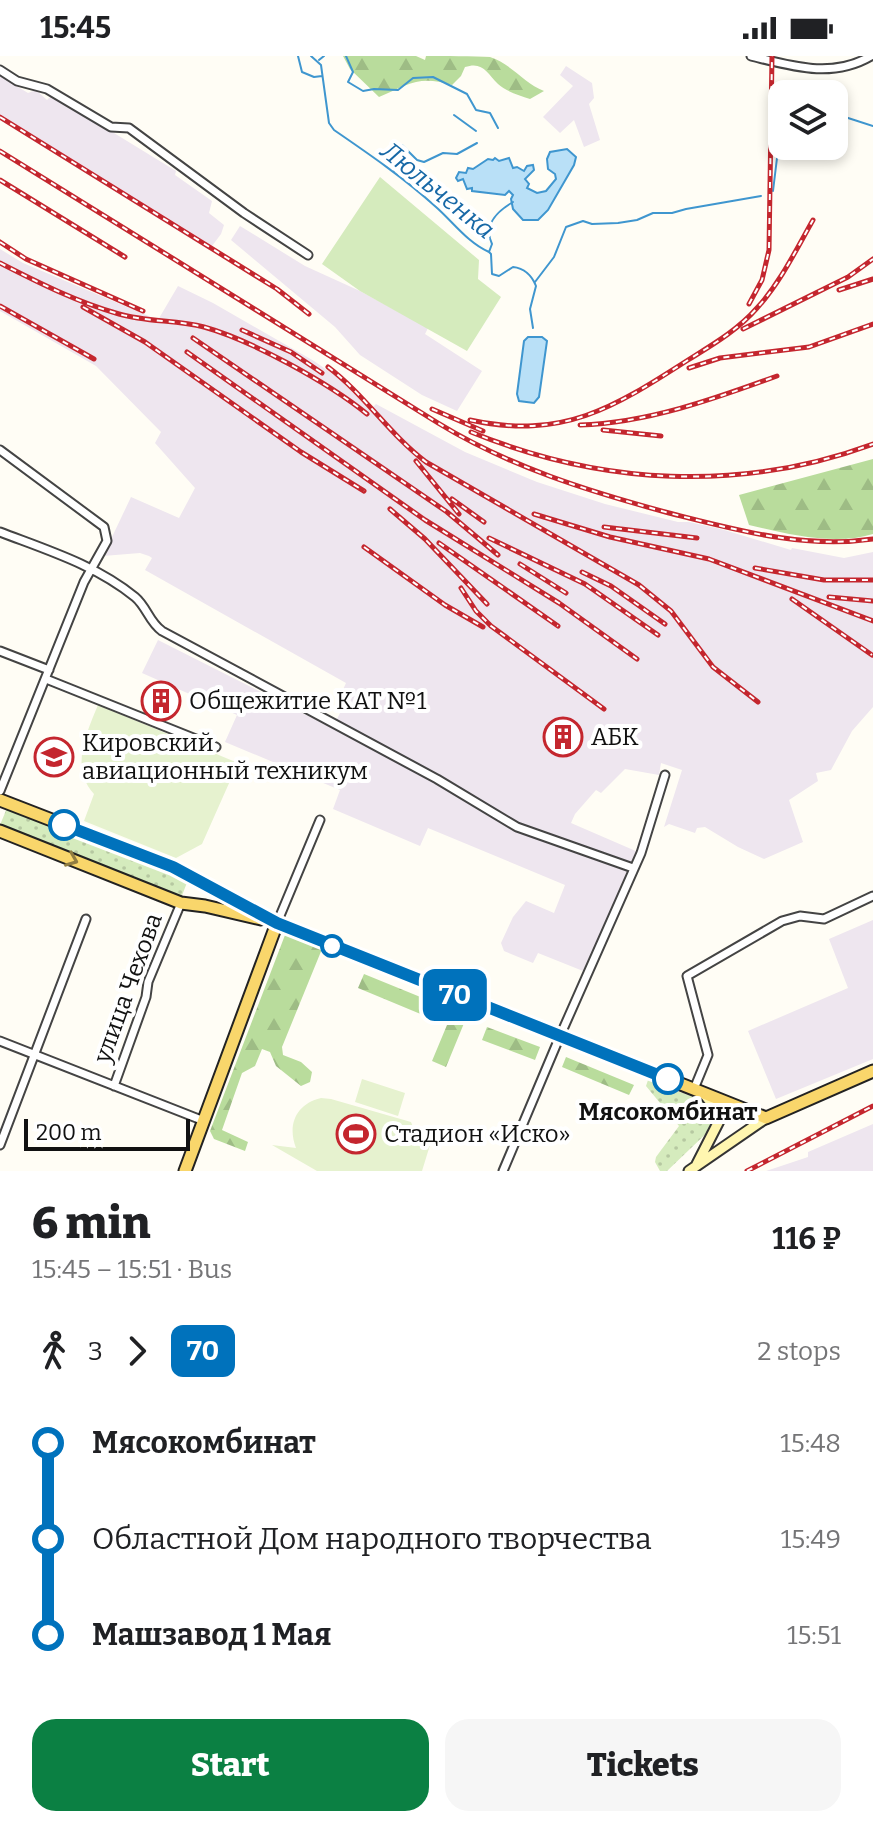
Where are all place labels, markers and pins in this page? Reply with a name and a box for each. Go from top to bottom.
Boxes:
building icon: Общежитие КАТ №1 [140,680,182,722]
place label: Общежитие КАТ №1 [189,687,427,715]
building icon: АБК [542,716,584,758]
place label: АБК [591,723,639,751]
place label: Кировский авиационный техникум [82,729,368,785]
school or university icon: Кировский авиационный техникум [33,736,75,778]
unlabelled marker [49,810,79,840]
unlabelled marker [321,935,343,957]
marker: Мясокомбинат [653,1064,683,1094]
place label: Мясокомбинат [579,1098,757,1126]
sports icon: Стадион «Иско» [335,1113,377,1155]
place label: Стадион «Иско» [384,1120,570,1148]

